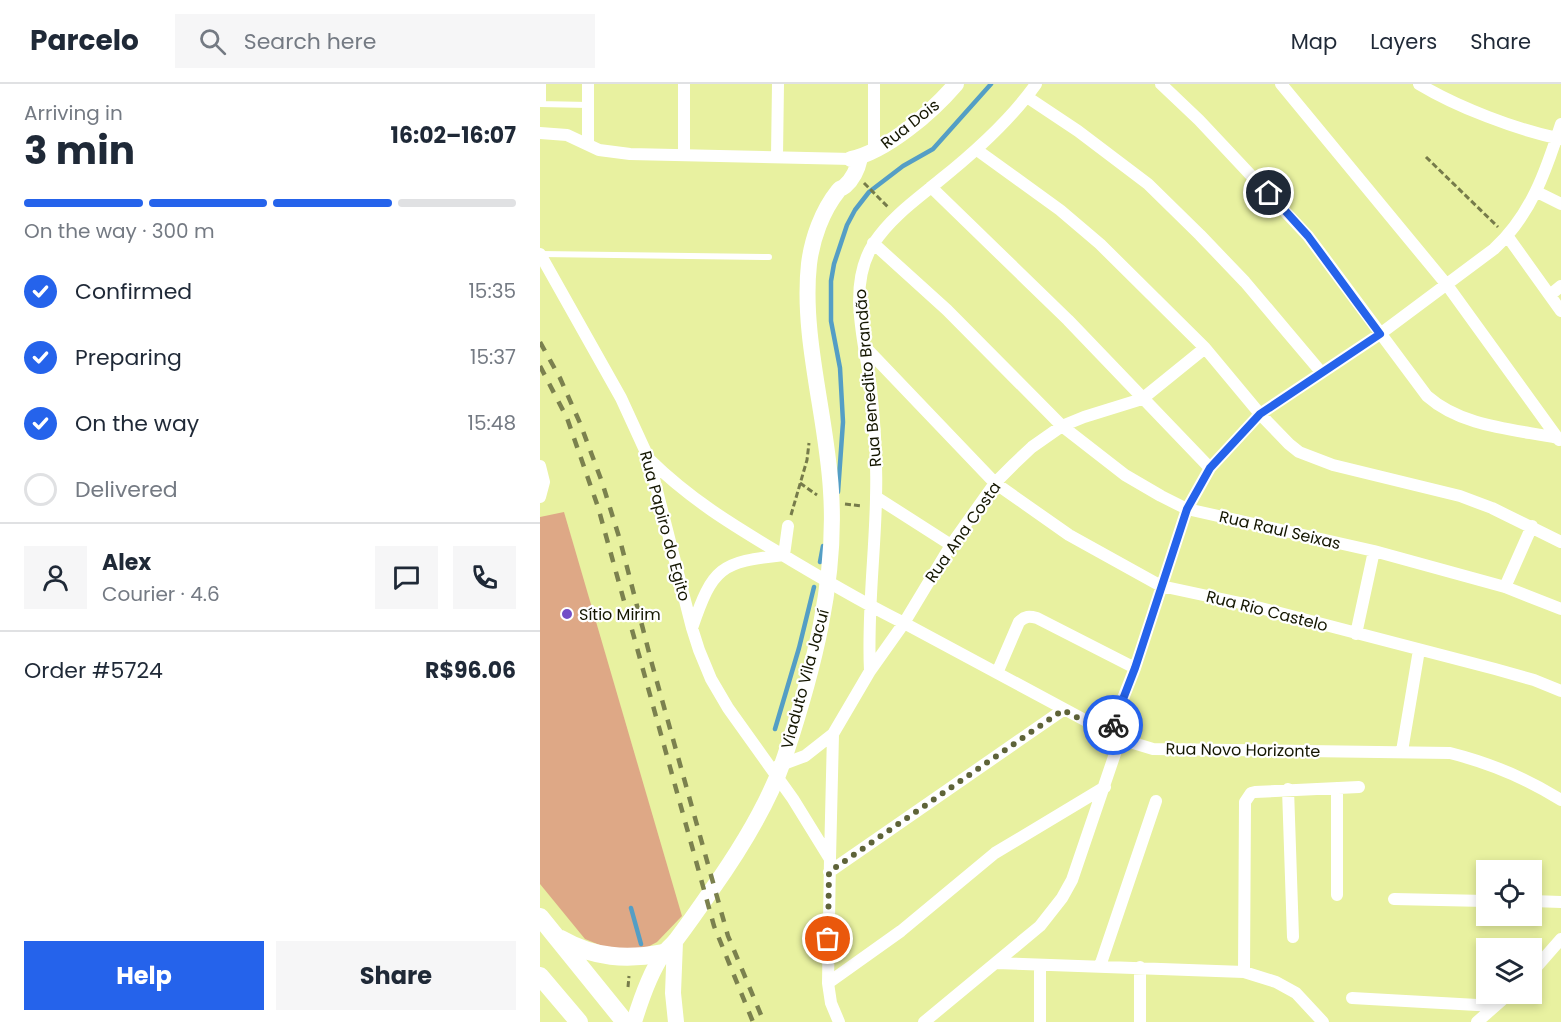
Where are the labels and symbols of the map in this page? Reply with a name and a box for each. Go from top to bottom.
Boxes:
street label: Rua Dois [876,94,944,154]
pin [1243,167,1294,218]
street label: Rua Benedito Brandão [849,288,887,468]
street label: Rua Papiro do Egito [634,448,696,604]
street label: Rua Ana Costa [920,477,1006,587]
street label: Rua Raul Seixas [1217,505,1343,555]
street label: Rua Rio Castelo [1204,585,1330,637]
place label: Sítio Mirim [579,603,661,626]
street label: Viaduto Vila Jacuí [775,606,835,751]
marker: Sítio Mirim [560,607,574,621]
courier [1083,695,1143,755]
street label: Rua Novo Horizonte [1165,737,1321,763]
pin [802,913,853,964]

